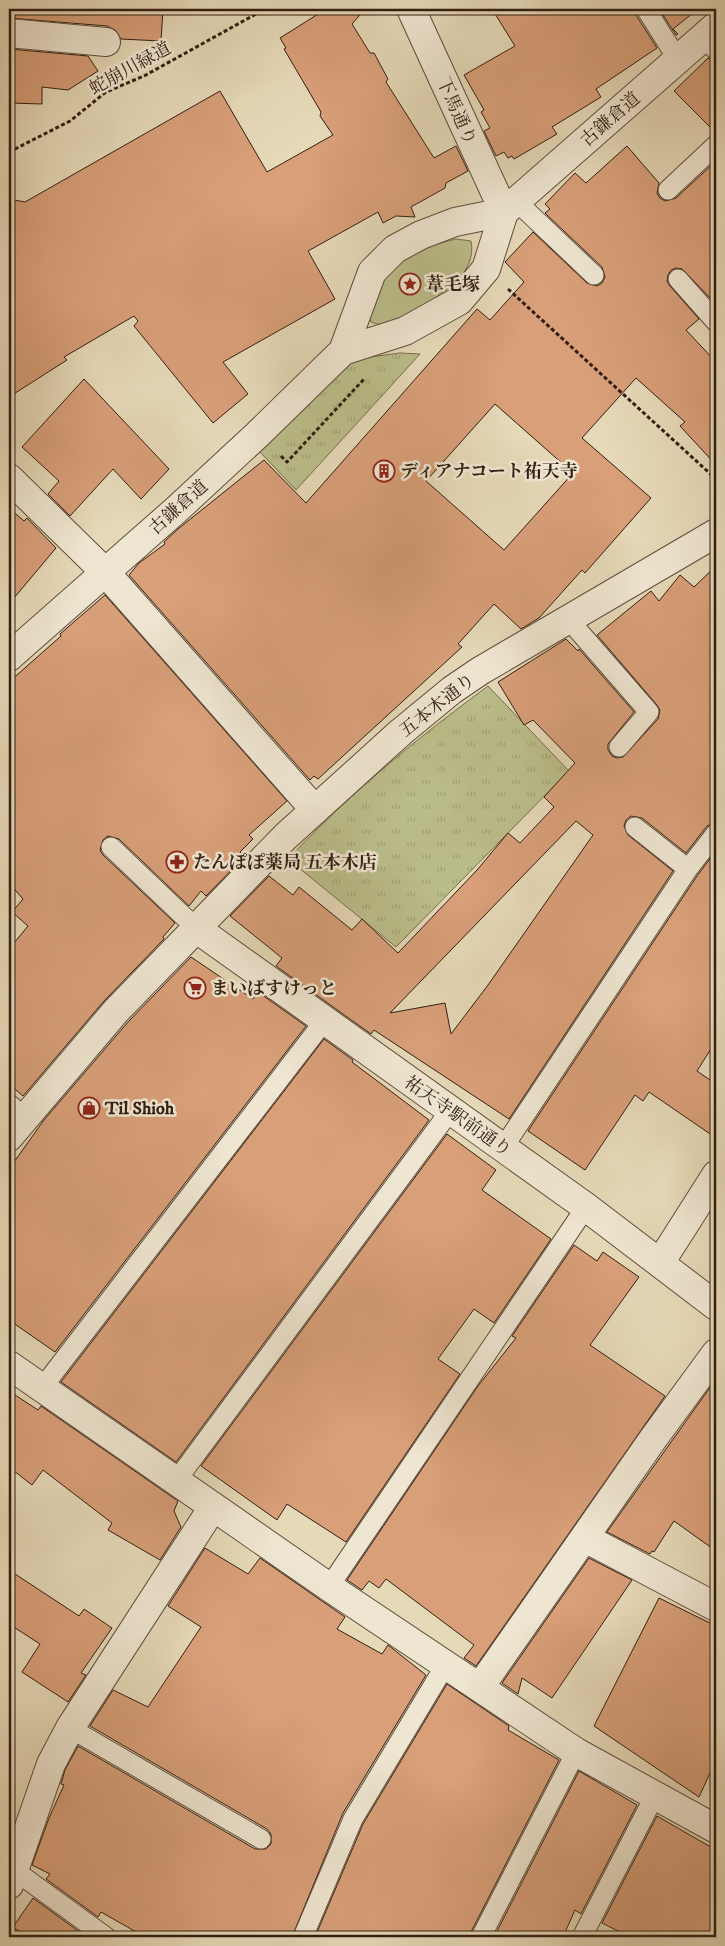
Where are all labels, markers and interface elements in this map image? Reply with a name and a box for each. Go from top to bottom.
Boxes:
street label: 蛇崩川緑道 [86,37,175,100]
street label: 下馬通り [431,74,481,149]
street label: 古鎌倉道 [576,88,645,152]
place icon: 葦毛塚 [398,272,422,296]
place label: 葦毛塚 [426,274,480,296]
building icon: ディアナコート祐天寺 [372,459,396,483]
place label: ディアナコート祐天寺 [400,461,578,483]
street label: 古鎌倉道 [145,475,213,540]
street label: 五本木通り [395,669,480,742]
pharmacy icon: たんぽぽ薬局 五本木店 [165,850,189,874]
place label: たんぽぽ薬局 五本木店 [193,852,377,874]
supermarket icon: まいばすけっと [183,976,207,1000]
place label: まいばすけっと [211,978,337,1000]
street label: 祐天寺駅前通り [400,1072,515,1162]
shop icon: Til Shioh [77,1096,101,1120]
place label: Til Shioh [104,1098,175,1120]

